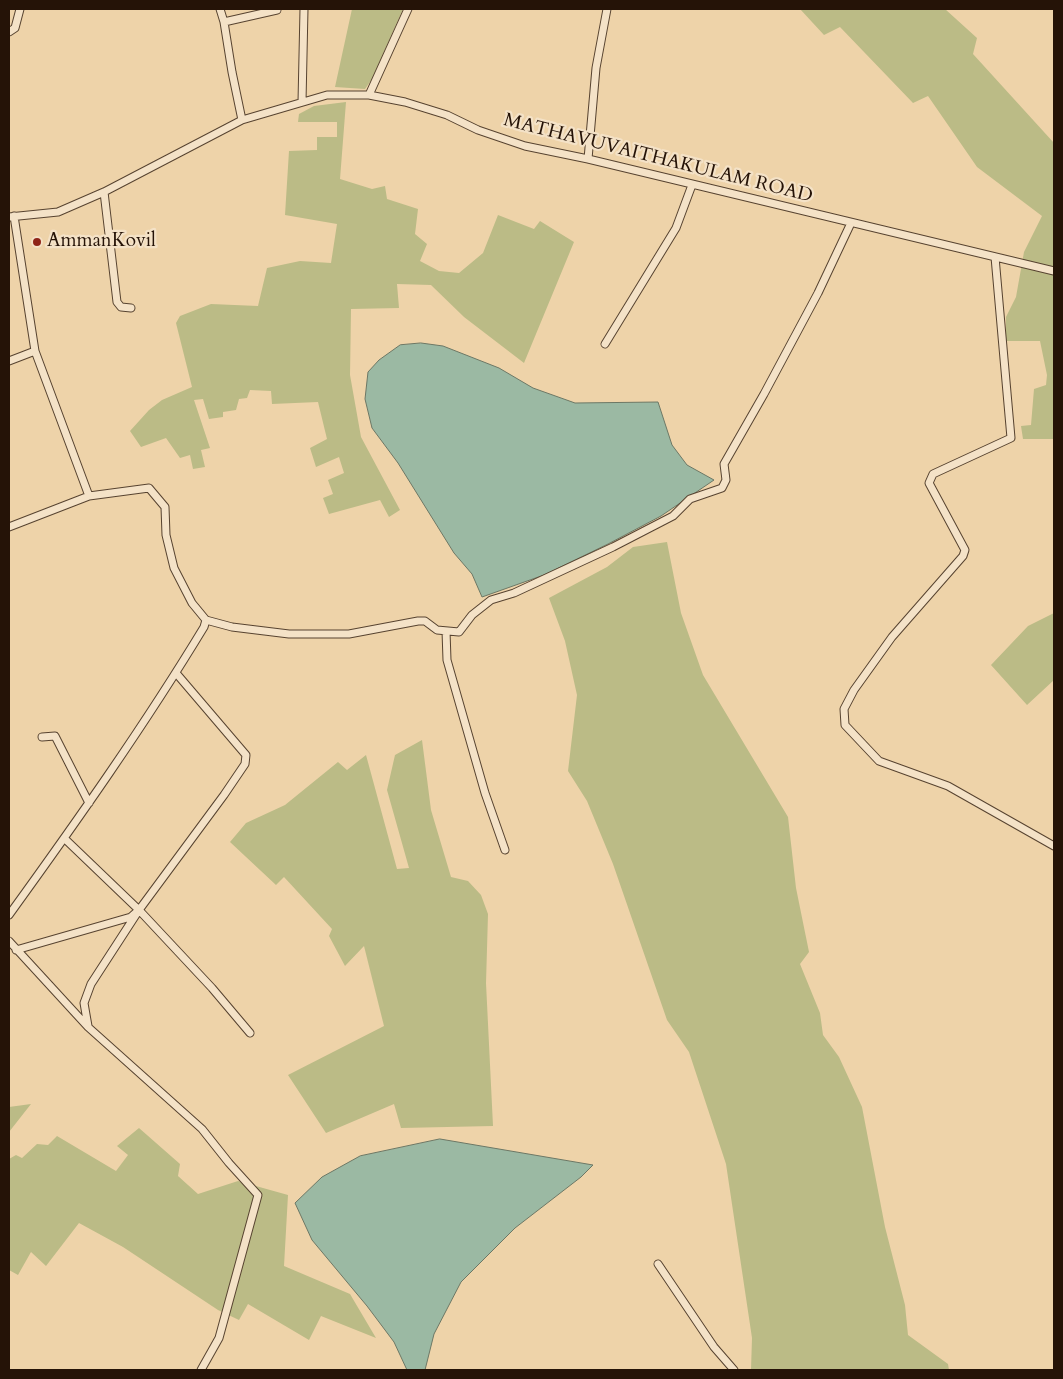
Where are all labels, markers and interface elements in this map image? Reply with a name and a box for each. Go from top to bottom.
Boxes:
street label: MATHAVUVAITHAKULAM ROAD [501,110,815,208]
place label: AmmanKovil [47,231,156,253]
marker: AmmanKovil [31,236,43,248]

